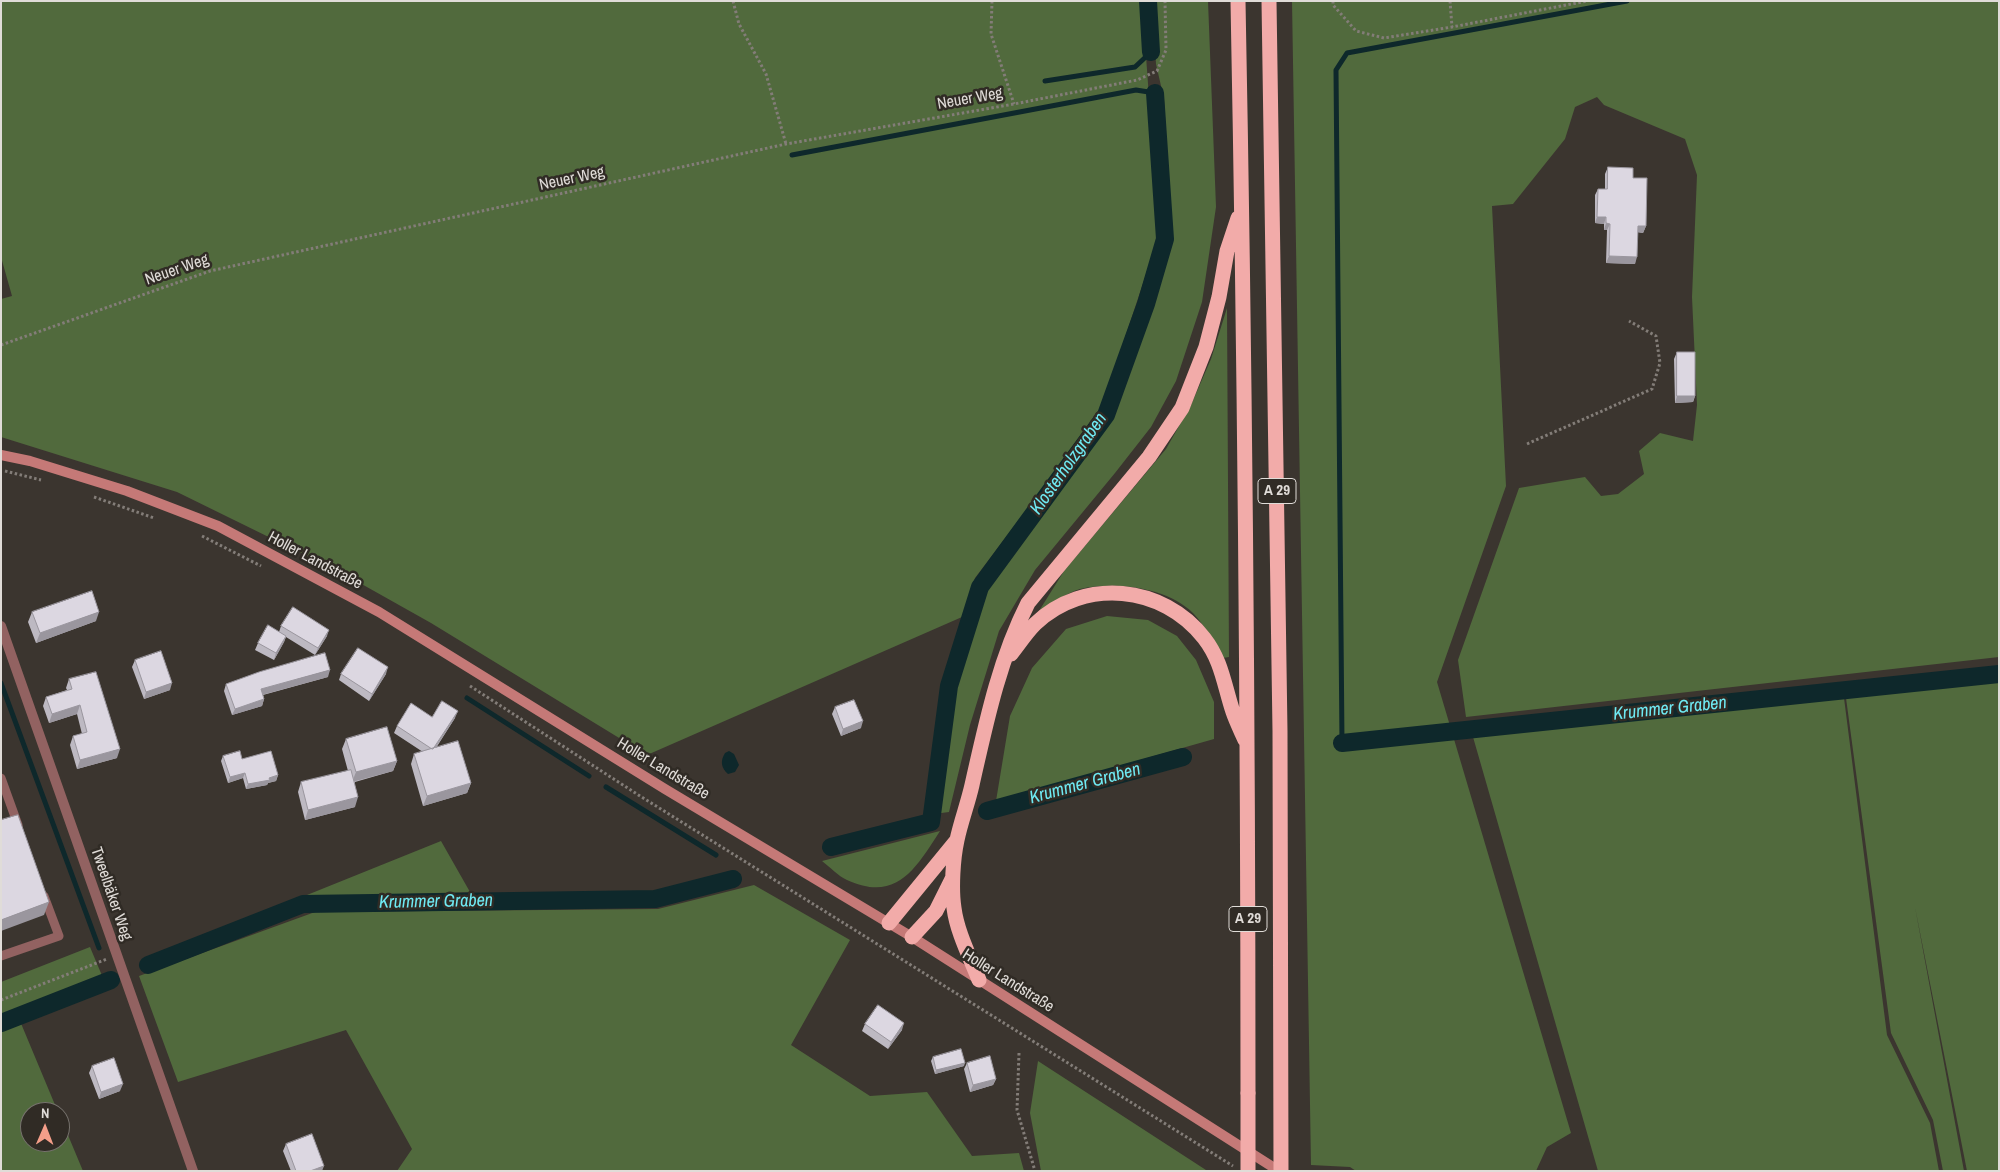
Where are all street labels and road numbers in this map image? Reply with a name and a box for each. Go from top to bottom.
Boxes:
street label: Neuer Weg [936,84,1004,114]
street label: Neuer Weg [538,163,606,195]
street label: Neuer Weg [143,250,211,290]
road number: A 29 [1258,478,1296,504]
street label: Holler Landstraße [264,528,366,594]
street label: Holler Landstraße [613,734,713,804]
street label: Tweelbäker Weg [86,845,136,943]
road number: A 29 [1229,906,1267,932]
street label: Holler Landstraße [959,945,1057,1017]

